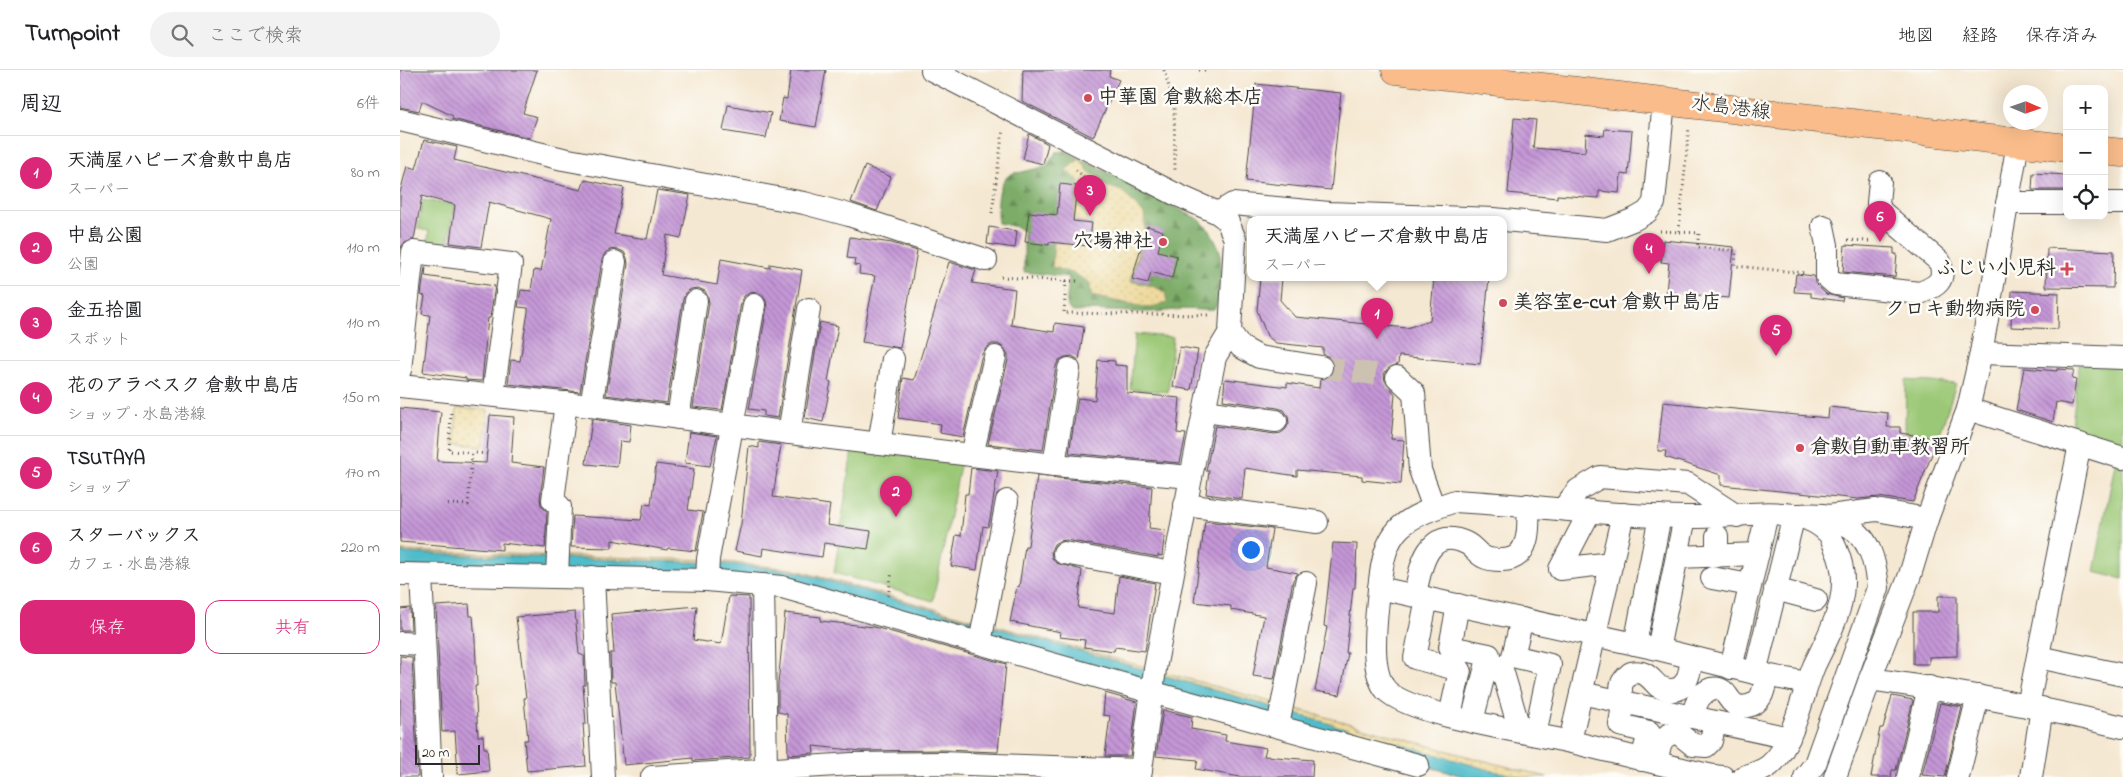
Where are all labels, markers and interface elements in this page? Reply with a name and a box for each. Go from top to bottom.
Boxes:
search box [150,12,500,57]
text: Turnpoint [25,17,120,52]
icon: search [168,21,196,49]
text: ここで検索 [208,23,303,50]
text: 地図 [1898,24,1934,50]
text: 経路 [1962,24,1998,50]
text: 保存済み [2026,24,2098,50]
place label: 中華園 倉敷総本店 [1098,84,1263,113]
north arrow [2003,85,2048,130]
map controls [2063,85,2108,220]
button: + [2063,85,2108,130]
text: 周辺 [20,90,62,120]
street label: 水島港線 [1690,90,1772,128]
text: 6件 [357,92,380,116]
marker: 中華園 倉敷総本店 [1082,92,1094,104]
button: − [2063,130,2108,175]
text: 天満屋ハピーズ倉敷中島店 [67,148,293,175]
text: 1 [33,161,39,185]
text: 80 m [351,161,380,185]
pin: 3 [1074,175,1106,216]
button: locate [2063,175,2108,220]
text: スーパー [67,178,130,202]
pin: 6 [1864,201,1896,242]
popup [1247,216,1507,281]
text: 中島公園 [67,223,143,250]
text: 天満屋ハピーズ倉敷中島店 [1264,224,1490,251]
place label: 穴場神社 [1073,228,1153,257]
pin: 4 [1633,233,1665,274]
text: 2 [32,236,40,260]
text: 110 m [346,236,380,260]
marker: 穴場神社 [1157,236,1169,248]
text: 公園 [67,253,99,277]
text: スーパー [1264,254,1328,278]
place label: ふじい小児科 [1936,255,2056,284]
marker: ふじい小児科 [2060,262,2074,276]
place label: 美容室e-cut 倉敷中島店 [1513,289,1721,318]
place label: クロキ動物病院 [1885,296,2025,325]
marker: 美容室e-cut 倉敷中島店 [1497,297,1509,309]
text: 金五拾圓 [67,298,143,325]
pin: 1 [1361,298,1393,339]
marker: クロキ動物病院 [2029,304,2041,316]
text: 3 [33,311,39,335]
text: 110 m [346,311,380,335]
pin: 5 [1760,315,1792,356]
text: スポット [67,328,131,352]
text: 花のアラベスク 倉敷中島店 [67,373,300,400]
text: 4 [33,386,39,410]
text: 150 m [342,386,380,410]
text: ショップ · 水島港線 [67,403,206,427]
place label: 倉敷自動車教習所 [1810,434,1970,463]
marker: 倉敷自動車教習所 [1794,442,1806,454]
text: TSUTAYA [67,446,145,473]
text: 5 [31,461,41,485]
text: 170 m [345,461,380,485]
text: ショップ [67,476,130,500]
pin: 2 [880,476,912,517]
text: スターバックス [67,523,200,550]
text: 6 [32,536,40,560]
text: 220 m [341,536,380,560]
your location [1238,537,1264,563]
text: カフェ · 水島港線 [67,553,190,577]
button: 保存 [20,600,195,654]
button: 共有 [205,600,380,654]
scale bar [415,742,480,765]
text: 20 m [422,743,449,764]

